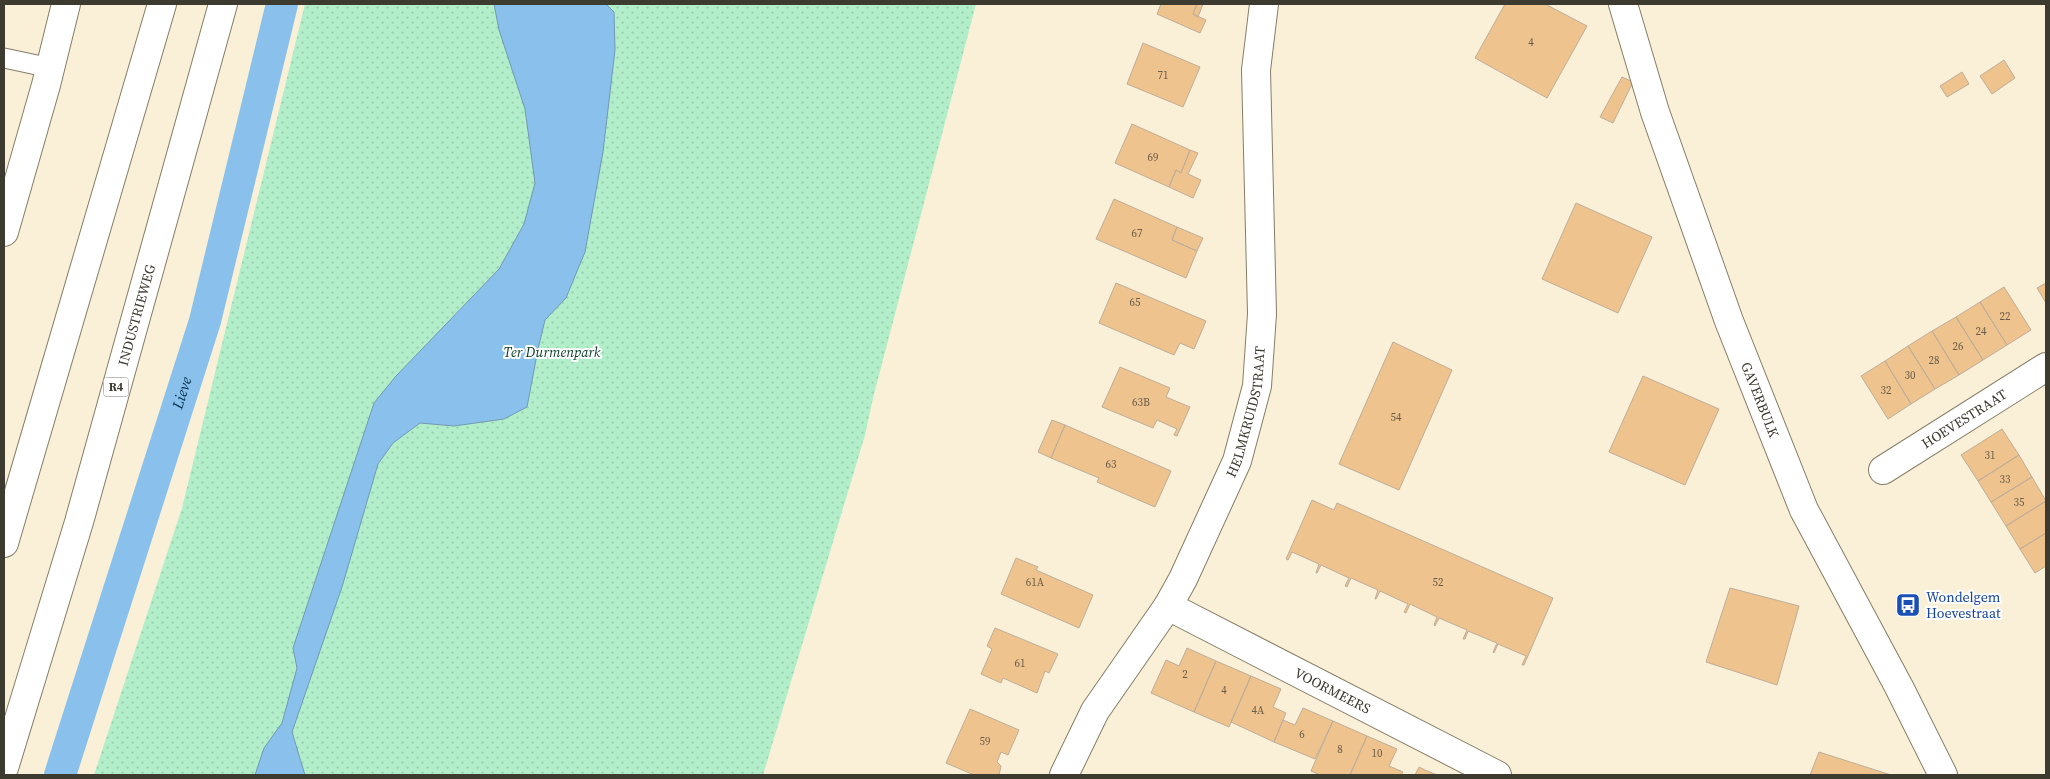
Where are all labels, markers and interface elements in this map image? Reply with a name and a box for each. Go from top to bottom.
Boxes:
house number: 4 [1528,35,1534,50]
house number: 71 [1158,68,1169,83]
house number: 69 [1148,150,1159,165]
house number: 67 [1132,226,1143,241]
street label: INDUSTRIEWEG [113,262,160,368]
house number: 65 [1130,295,1141,310]
house number: 22 [2000,309,2011,324]
house number: 24 [1976,324,1987,339]
house number: 26 [1953,339,1964,354]
park label: Ter Durmenpark [504,342,601,362]
street label: HELMKRUIDSTRAAT [1221,345,1270,481]
house number: 28 [1929,353,1940,368]
street label: GAVERBULK [1736,359,1784,441]
house number: 30 [1905,368,1916,383]
water label: Lieve [166,374,196,412]
road number: R4 [104,378,128,397]
house number: 32 [1881,383,1892,398]
street label: HOEVESTRAAT [1918,384,2011,453]
house number: 63B [1132,395,1150,410]
house number: 54 [1391,410,1402,425]
house number: 31 [1985,448,1996,463]
house number: 63 [1106,457,1117,472]
house number: 33 [2000,472,2011,487]
house number: 35 [2014,495,2025,510]
house number: 61A [1026,575,1045,590]
house number: 52 [1433,575,1444,590]
place label: Wondelgem Hoevestraat [1926,587,2001,623]
bus stop icon: Wondelgem Hoevestraat [1895,592,1921,618]
house number: 61 [1015,656,1026,671]
street label: VOORMEERS [1291,663,1374,718]
house number: 2 [1182,667,1188,682]
house number: 4 [1221,683,1227,698]
house number: 4A [1252,703,1265,718]
house number: 6 [1299,727,1305,742]
house number: 59 [980,734,991,749]
house number: 8 [1337,742,1343,757]
house number: 10 [1372,746,1383,761]

